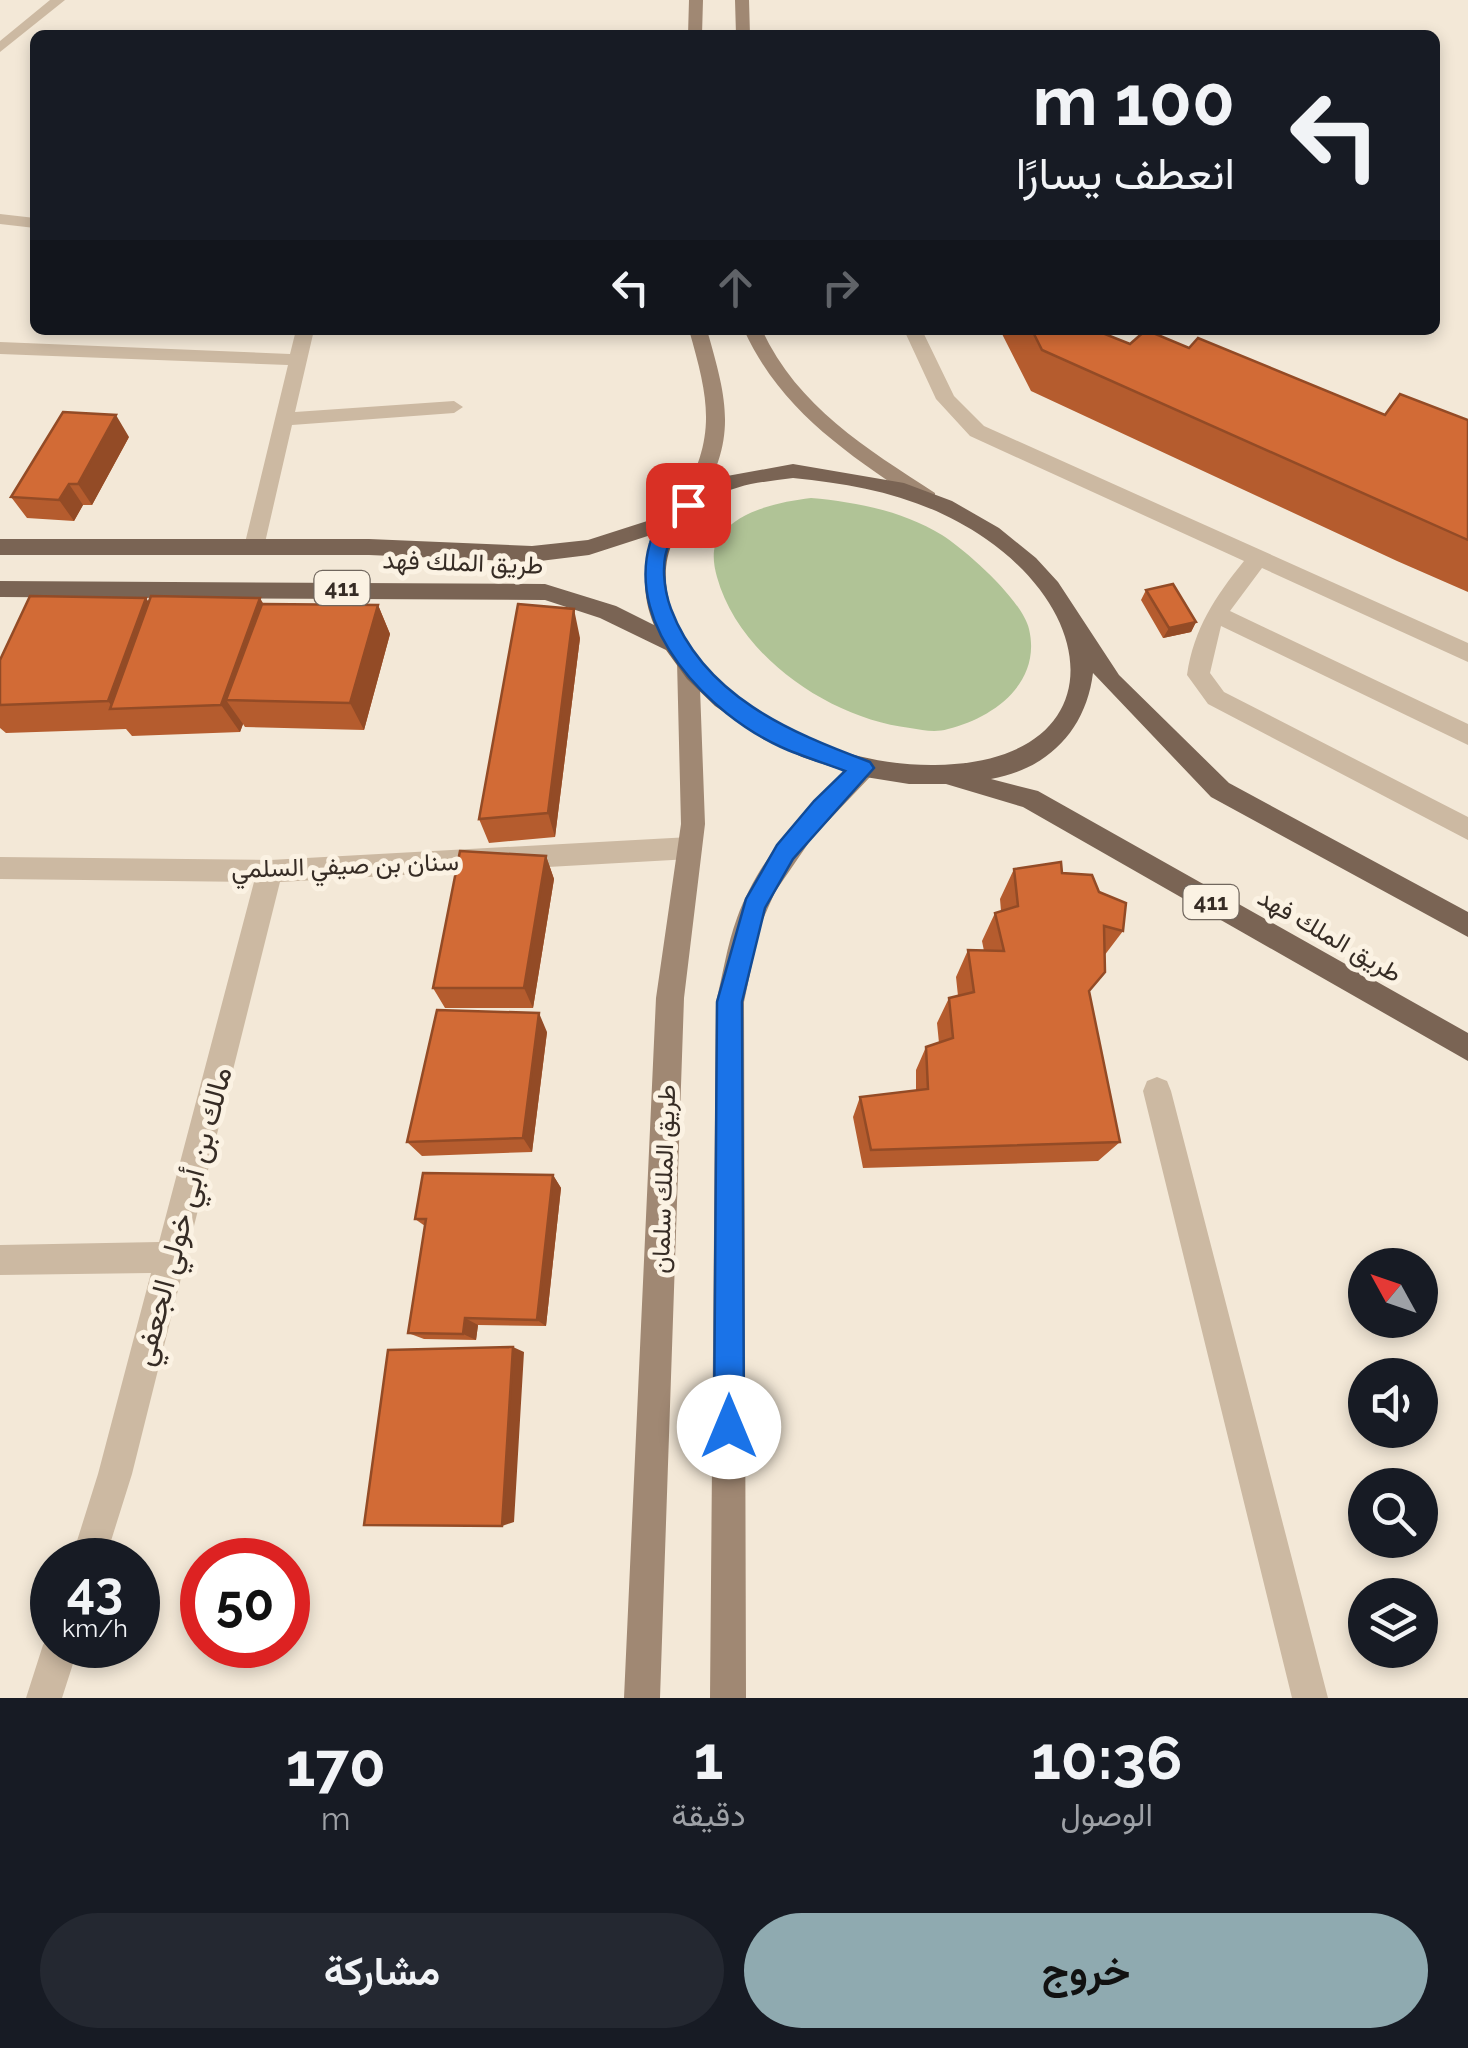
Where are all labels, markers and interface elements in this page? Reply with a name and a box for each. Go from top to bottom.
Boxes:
text: 100 m [1032,59,1235,141]
icon: left [1270,70,1400,200]
text: انعطف يسارًا [1016,147,1235,200]
icon: left [603,260,658,315]
icon: ahead [708,260,763,315]
icon: right [813,260,868,315]
pin [646,463,731,548]
icon: arrive [661,478,716,533]
street label: طريق الملك فهد [382,544,544,581]
road number: 411 [314,571,370,605]
street label: سنان بن صيفي السلمي [231,846,460,890]
street label: طريق الملك فهد [1252,882,1407,989]
road number: 411 [1184,885,1238,919]
street label: مالك بن أبي خولي الجعفي [125,1063,246,1371]
street label: طريق الملك سلمان [645,1084,682,1274]
north arrow [1348,1248,1438,1338]
map controls [1348,1248,1438,1668]
button: sound [1348,1358,1438,1448]
position arrow [677,1375,781,1479]
button: search [1348,1468,1438,1558]
speed limit sign: 50 [180,1538,310,1668]
text: 43 [67,1561,123,1620]
button: layers [1348,1578,1438,1668]
text: km/h [62,1613,128,1643]
text: 1 [694,1723,723,1793]
text: 10:36 [1031,1723,1182,1793]
text: 170 [286,1730,386,1800]
text: دقيقة [671,1796,746,1833]
text: الوصول [1061,1796,1153,1833]
text: m [321,1800,350,1837]
button: مشاركة [40,1913,724,2028]
button: خروج [744,1913,1428,2028]

